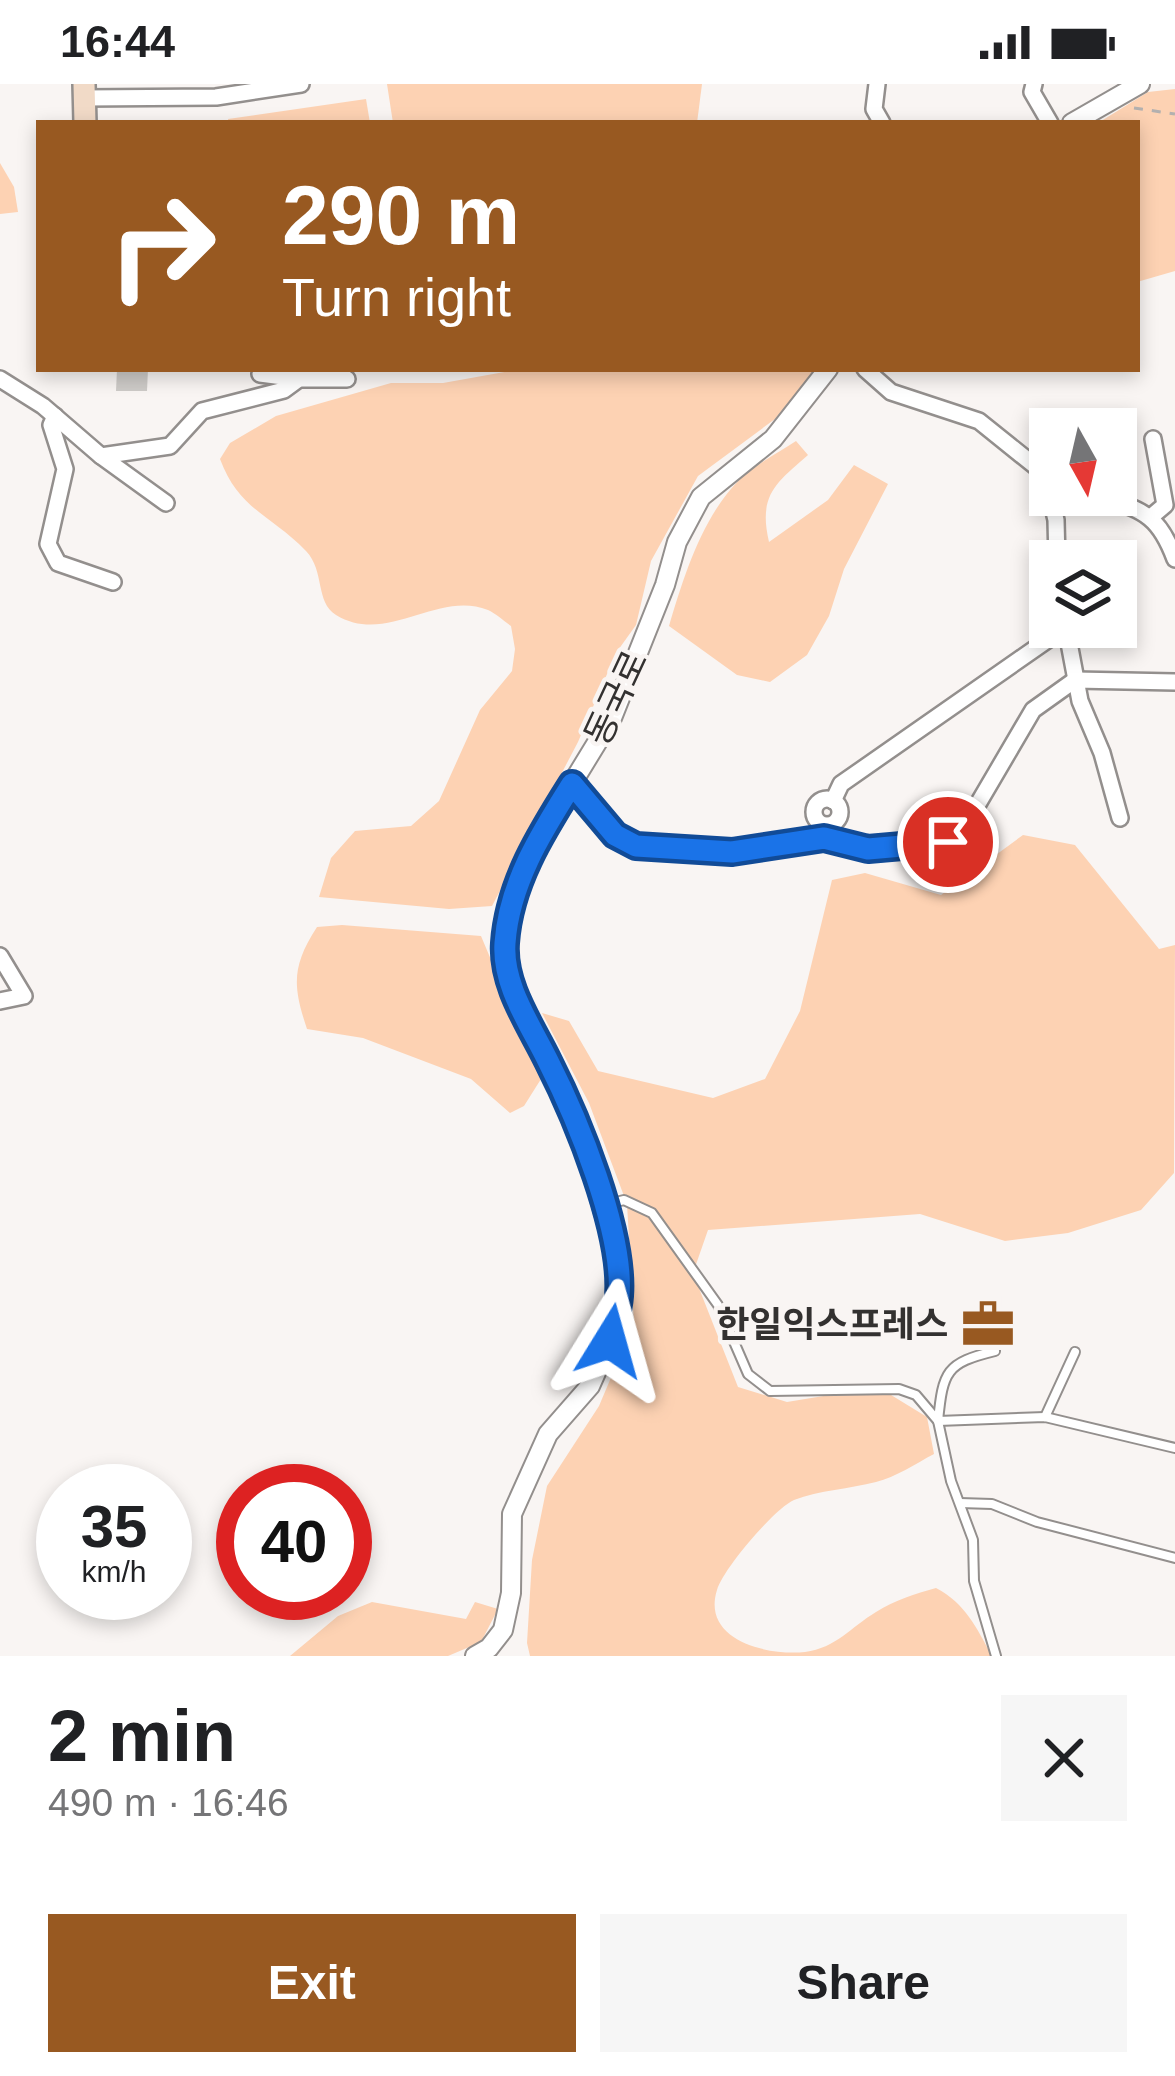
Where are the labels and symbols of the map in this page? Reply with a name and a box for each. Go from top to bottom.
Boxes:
north arrow [1029,408,1137,516]
street label: 동국로 [576,644,656,752]
pin [897,791,999,893]
position arrow [547,1278,673,1404]
office icon: 한일익스프레스 [959,1295,1017,1353]
place label: 한일익스프레스 [716,1304,948,1345]
speed limit sign: 40 [216,1464,372,1620]

